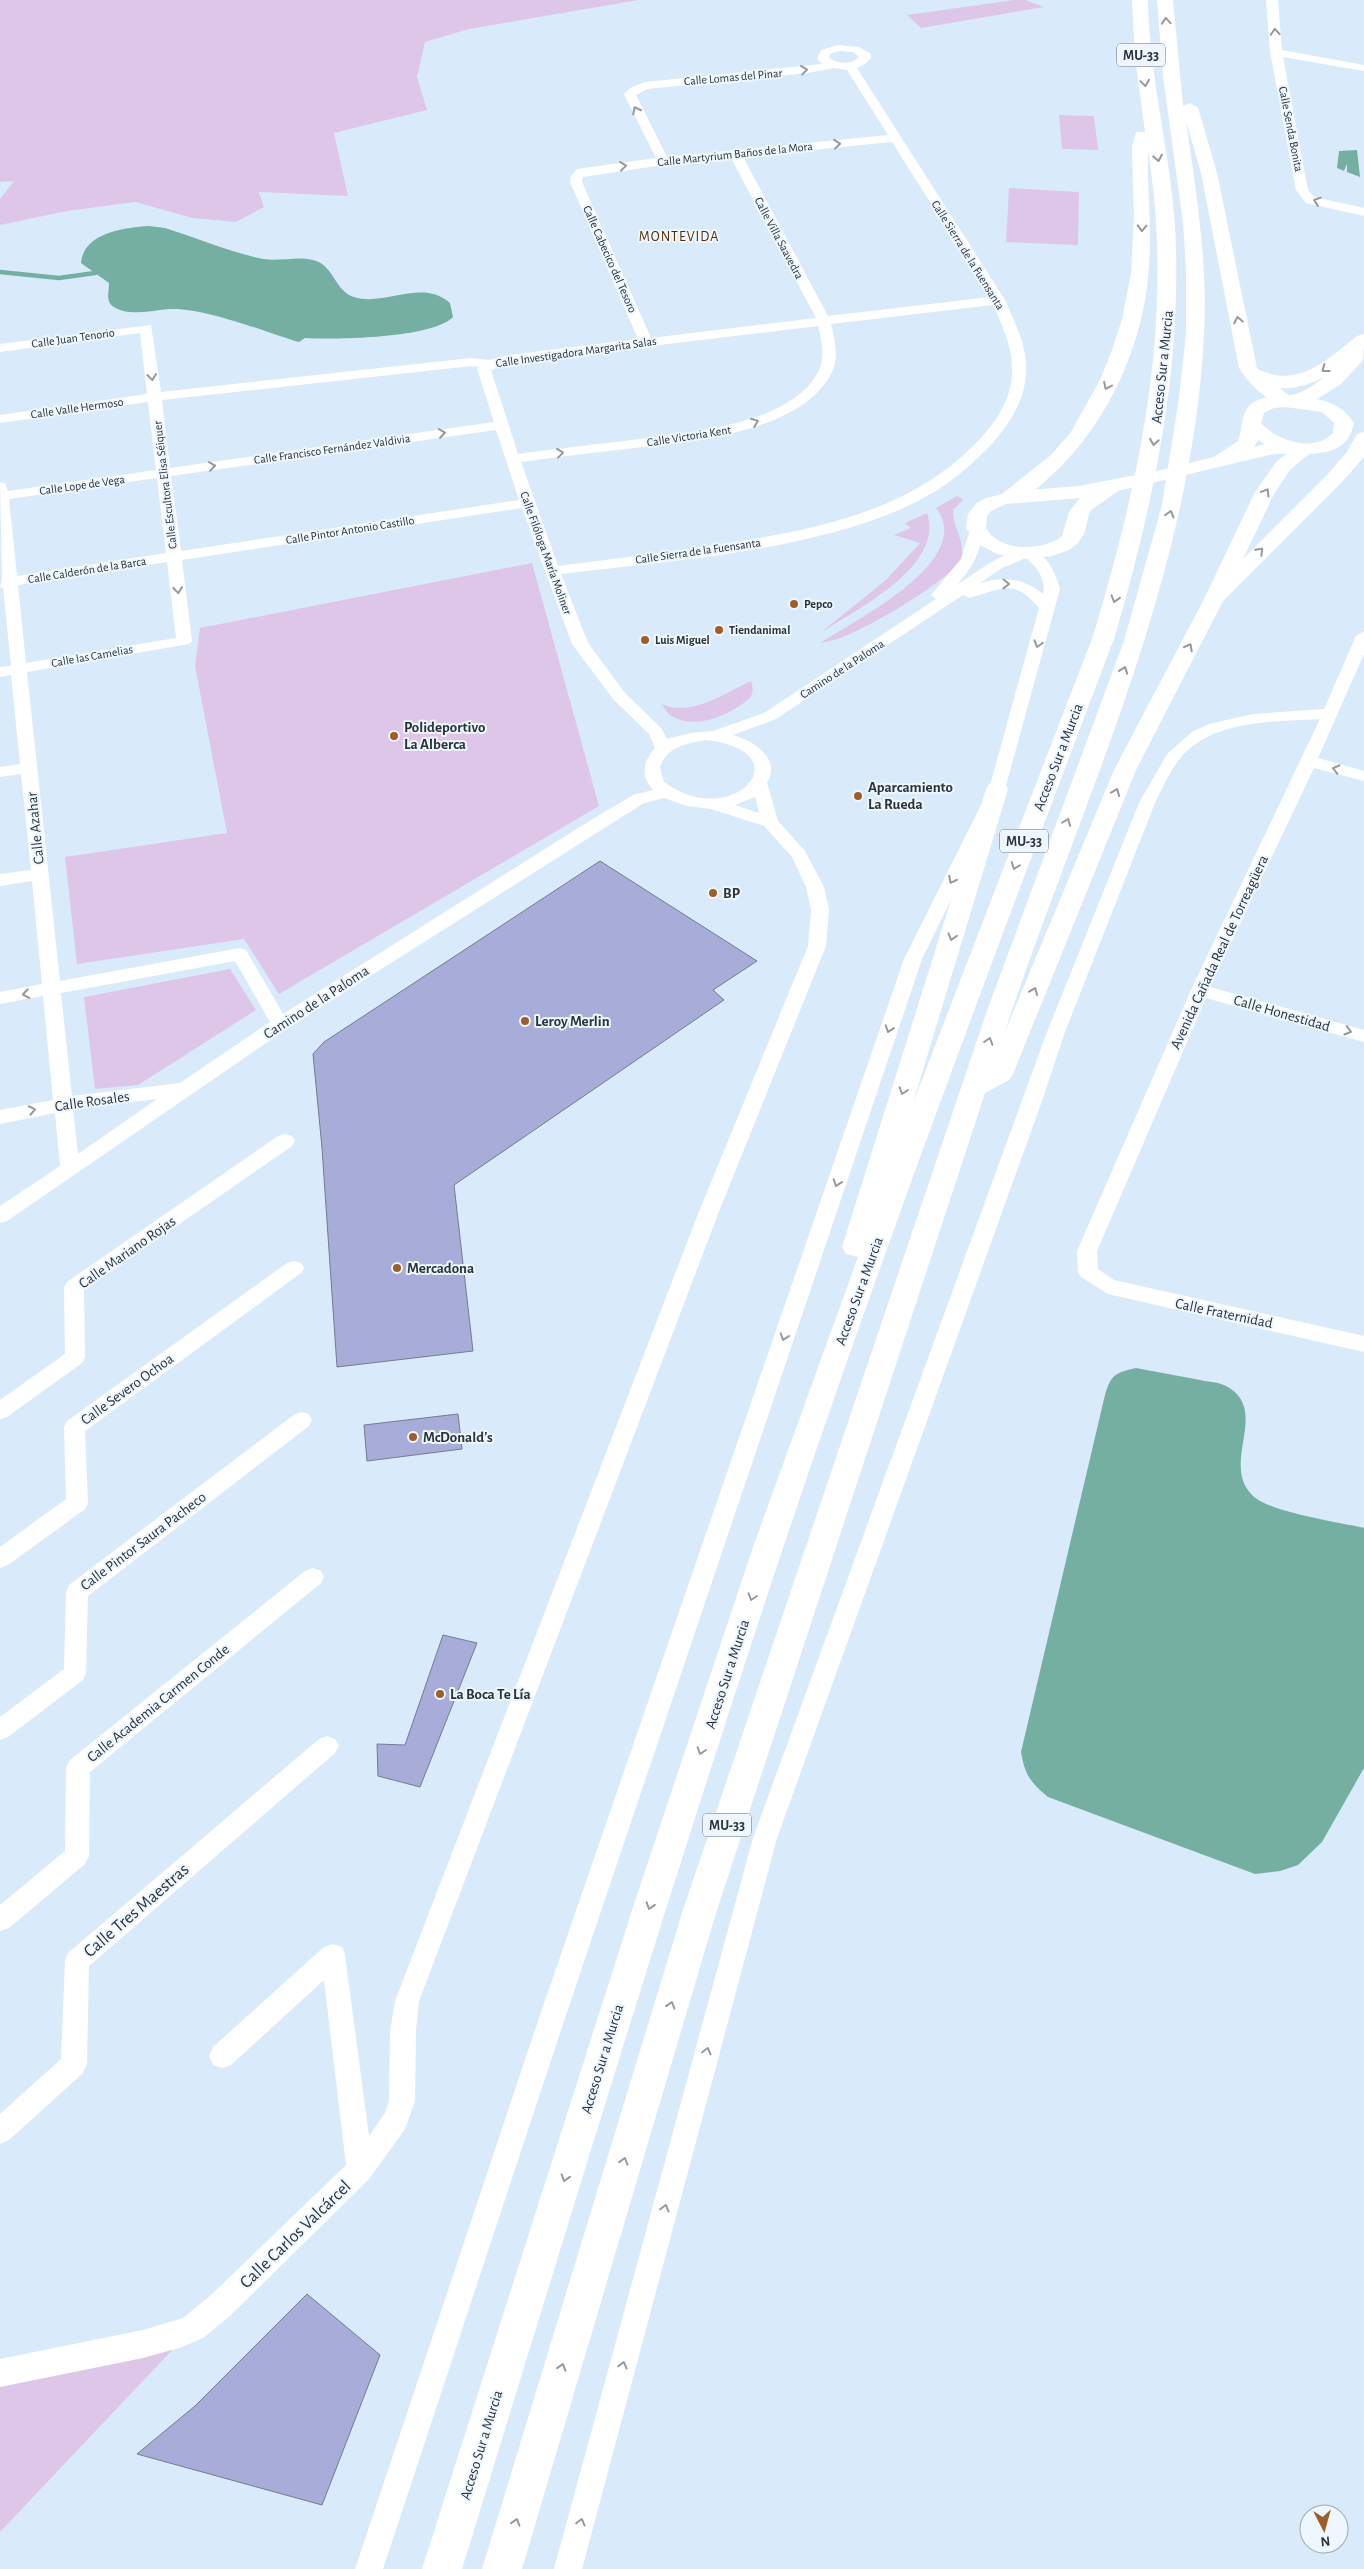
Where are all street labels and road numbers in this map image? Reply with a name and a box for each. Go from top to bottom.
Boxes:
road number: MU-33 [1117,44,1165,66]
street label: Calle Lomas del Pinar [683,67,783,87]
street label: Calle Senda Bonita [1277,85,1305,173]
street label: Calle Martyrium Baños de la Mora [657,140,814,169]
street label: Calle Villa Saavedra [752,195,806,281]
street label: Calle Sierra de la Fuensanta [929,198,1007,312]
street label: Calle Cabecico del Tesoro [581,204,639,315]
street label: Acceso Sur a Murcia [1149,310,1176,424]
street label: Calle Juan Tenorio [31,326,115,350]
street label: Calle Investigadora Margarita Salas [495,335,657,369]
street label: Calle Valle Hermoso [30,396,124,420]
street label: Calle Escultora Elisa Séiquer [151,420,179,550]
street label: Calle Victoria Kent [646,423,732,449]
street label: Calle Francisco Fernández Valdivia [253,432,411,466]
street label: Calle Lope de Vega [38,473,126,497]
street label: Calle Filóloga María Moliner [518,490,574,616]
street label: Calle Pintor Antonio Castillo [285,514,415,546]
street label: Calle Sierra de la Fuensanta [634,536,762,566]
street label: Calle Calderón de la Barca [27,555,147,585]
street label: Camino de la Paloma [798,637,887,701]
street label: Calle las Camelias [50,643,134,669]
street label: Acceso Sur a Murcia [1031,701,1086,813]
street label: Calle Azahar [24,791,47,865]
road number: MU-33 [1000,829,1048,852]
street label: Avenida Cañada Real de Torreagüera [1168,853,1271,1051]
street label: Camino de la Paloma [261,963,372,1042]
street label: Calle Honestidad [1232,993,1332,1035]
street label: Calle Rosales [54,1089,130,1114]
street label: Calle Mariano Rojas [76,1213,178,1291]
street label: Acceso Sur a Murcia [833,1235,886,1347]
street label: Calle Fraternidad [1174,1296,1274,1331]
street label: Calle Severo Ochoa [78,1351,176,1428]
street label: Calle Pintor Saura Pacheco [78,1489,209,1593]
street label: Acceso Sur a Murcia [703,1618,752,1731]
street label: Calle Academia Carmen Conde [84,1642,232,1765]
road number: MU-33 [703,1814,751,1836]
street label: Calle Tres Maestras [81,1860,193,1961]
street label: Acceso Sur a Murcia [579,2002,626,2116]
street label: Calle Carlos Valcárcel [237,2177,355,2292]
street label: Acceso Sur a Murcia [458,2388,505,2502]

